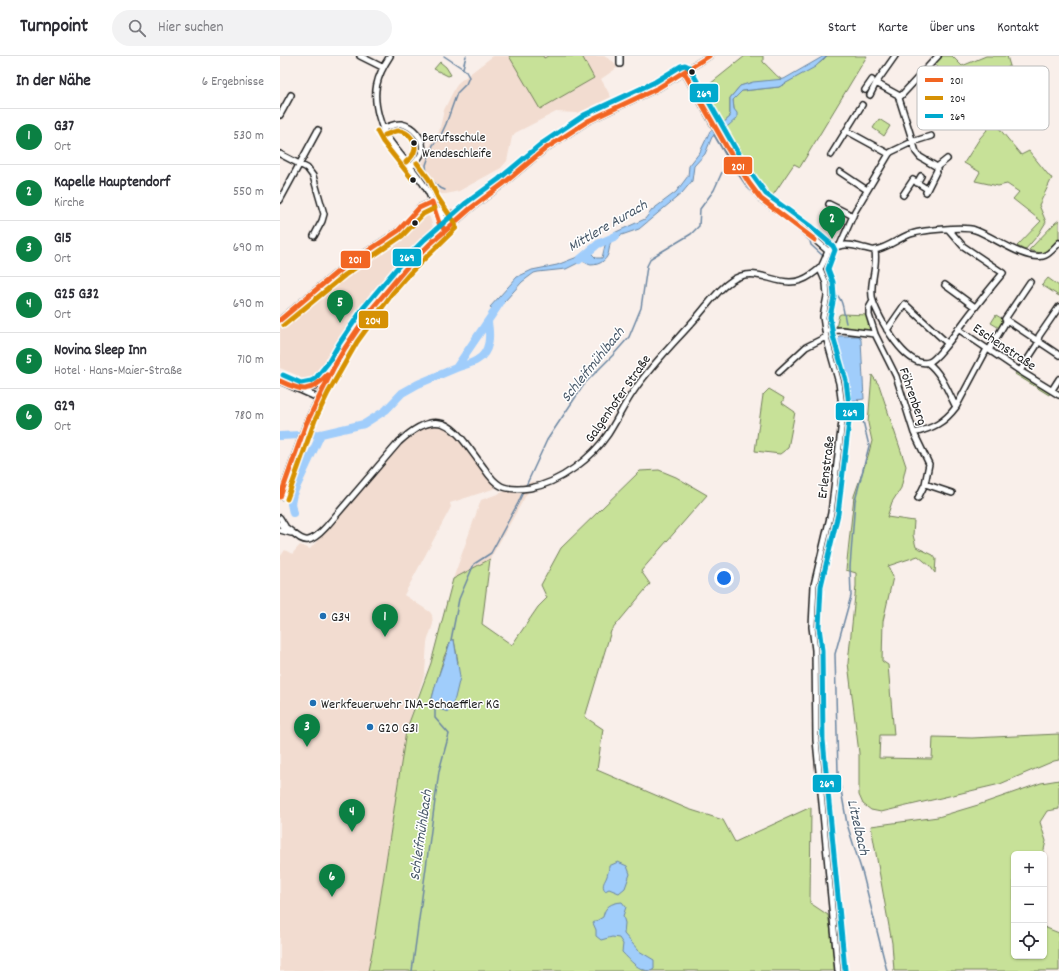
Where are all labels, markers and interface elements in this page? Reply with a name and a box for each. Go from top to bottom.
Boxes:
search box [112,10,392,46]
text: Turnpoint [20,14,88,41]
icon: search [126,17,148,39]
text: Hier suchen [158,17,223,39]
text: Start [828,18,856,38]
text: Karte [878,18,908,38]
text: Über uns [930,18,975,38]
text: Kontakt [997,18,1039,38]
legend [917,66,1049,130]
unlabelled marker [687,67,697,77]
text: In der Nähe [16,70,91,94]
text: 6 Ergebnisse [202,73,264,92]
text: 201 [950,74,963,90]
line badge: 269 [689,83,719,103]
text: 269 [696,87,712,103]
text: 204 [950,92,965,108]
text: 269 [950,110,965,126]
text: G37 [54,116,74,138]
text: 1 [28,127,30,146]
text: 530 m [233,127,264,146]
place label: Berufsschule Wendeschleife [422,129,491,164]
text: Ort [54,138,71,157]
marker: Berufsschule Wendeschleife [409,138,419,148]
line badge: 201 [723,156,753,175]
text: 201 [731,160,745,176]
text: Kapelle Hauptendorf [54,172,170,194]
unlabelled marker [408,175,418,185]
text: 2 [26,183,32,202]
text: 550 m [233,183,264,202]
text: Kirche [54,194,84,213]
water label: Mittlere Aurach [564,195,653,258]
pin: 2 [819,206,845,239]
unlabelled marker [410,218,420,228]
text: G15 [54,228,72,250]
text: 3 [26,239,32,258]
text: 690 m [233,239,264,258]
line badge: 269 [392,248,422,267]
text: Ort [54,250,71,269]
line badge: 201 [340,250,371,269]
text: 269 [399,251,415,267]
text: 201 [348,253,362,269]
text: G25 G32 [54,284,99,306]
pin: 5 [327,290,353,323]
text: 4 [26,295,32,314]
text: 690 m [233,295,264,314]
text: Ort [54,306,71,325]
line badge: 204 [358,310,389,329]
text: 204 [365,314,381,330]
street label: Eschenstraße [968,319,1040,376]
water label: Schleifmühlbach [556,322,632,408]
text: Novina Sleep Inn [54,340,147,362]
text: 5 [26,351,32,370]
text: 710 m [237,351,264,370]
street label: Galgenhofer Straße [581,351,657,447]
text: Hotel · Hans-Maier-Straße [54,362,182,381]
street label: Föhrenberg [893,365,931,428]
text: G29 [54,396,75,418]
line badge: 269 [835,402,865,421]
text: 269 [842,406,858,422]
text: 6 [26,407,32,426]
text: 780 m [235,407,264,426]
text: Ort [54,418,71,437]
street label: Erlenstraße [813,435,841,500]
your location [714,568,734,588]
pin: 1 [372,604,398,637]
place label: G34 [331,608,350,628]
marker: G34 [318,611,328,621]
place label: Werkfeuerwehr INA-Schaeffler KG [321,695,499,715]
marker: Werkfeuerwehr INA-Schaeffler KG [308,698,318,708]
pin: 3 [294,714,320,747]
place label: G20 G31 [378,719,418,739]
marker: G20 G31 [365,722,375,732]
line badge: 269 [812,774,842,793]
text: 269 [819,777,835,793]
water label: Schleifmühlbach [405,787,439,882]
water label: Litzelbach [840,797,874,859]
pin: 4 [339,799,365,832]
map controls [1011,851,1047,959]
button: + [1011,851,1047,887]
pin: 6 [319,864,345,897]
button: − [1011,887,1047,923]
button: locate [1011,923,1047,959]

